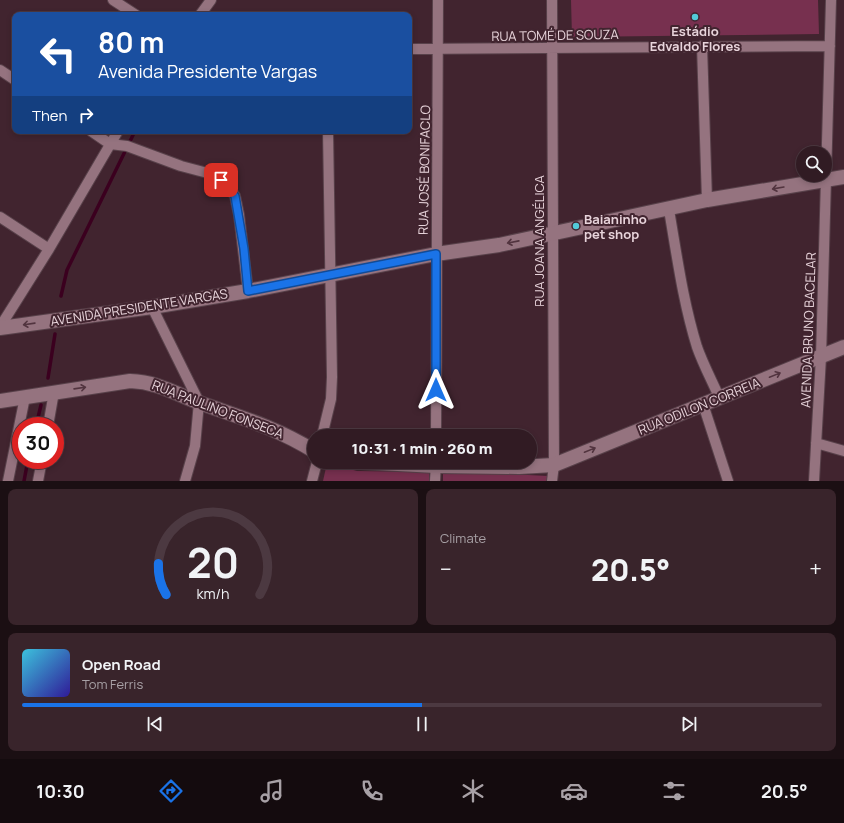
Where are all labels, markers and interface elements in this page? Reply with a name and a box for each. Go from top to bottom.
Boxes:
marker: Estádio Edvaldo Flores [690,12,700,22]
place label: Estádio Edvaldo Flores [650,22,740,55]
text: 80 m [98,23,164,61]
street label: RUA TOMÉ DE SOUZA [491,25,619,45]
icon: left [32,28,84,80]
text: Avenida Presidente Vargas [98,59,317,83]
icon: right [75,104,97,126]
street label: RUA JOSÉ BONIFACLO [414,104,434,235]
text: Then [32,105,67,126]
map controls [796,146,832,182]
button: search [796,146,832,182]
pin [204,163,238,197]
icon: arrive [210,169,232,191]
street label: RUA JOANA ANGÉLICA [530,175,548,307]
one-way arrow [772,184,785,192]
place label: Baianinho pet shop [584,210,647,243]
marker: Baianinho pet shop [571,221,581,231]
one-way arrow [507,238,520,246]
street label: AVENIDA BRUNO BACELAR [796,252,820,408]
street label: AVENIDA PRESIDENTE VARGAS [49,284,229,330]
one-way arrow [23,320,36,328]
position arrow [415,369,457,411]
one-way arrow [769,370,781,378]
street label: RUA ODILON CORREIA [635,373,763,439]
street label: RUA PAULINO FONSECA [149,376,287,442]
one-way arrow [73,384,86,392]
speed limit sign: 30 [12,417,64,469]
text: 10:31 · 1 min · 260 m [351,438,493,459]
one-way arrow [584,446,596,453]
text: Climate [440,529,486,547]
text: 20 [187,534,239,590]
text: 20.5° [591,549,670,590]
text: − [440,554,452,584]
text: + [809,554,822,584]
text: km/h [196,584,230,603]
text: Open Road [82,654,161,675]
text: Tom Ferris [82,675,143,693]
icon: previous [144,713,166,735]
icon: pause [411,713,433,735]
icon: next [678,713,700,735]
icon: directions [157,777,185,805]
icon: music [258,777,286,805]
icon: phone [358,777,386,805]
icon: climate [459,777,487,805]
icon: car [560,777,588,805]
icon: filters [660,777,688,805]
text: 10:30 [36,779,85,803]
text: 20.5° [761,779,808,803]

